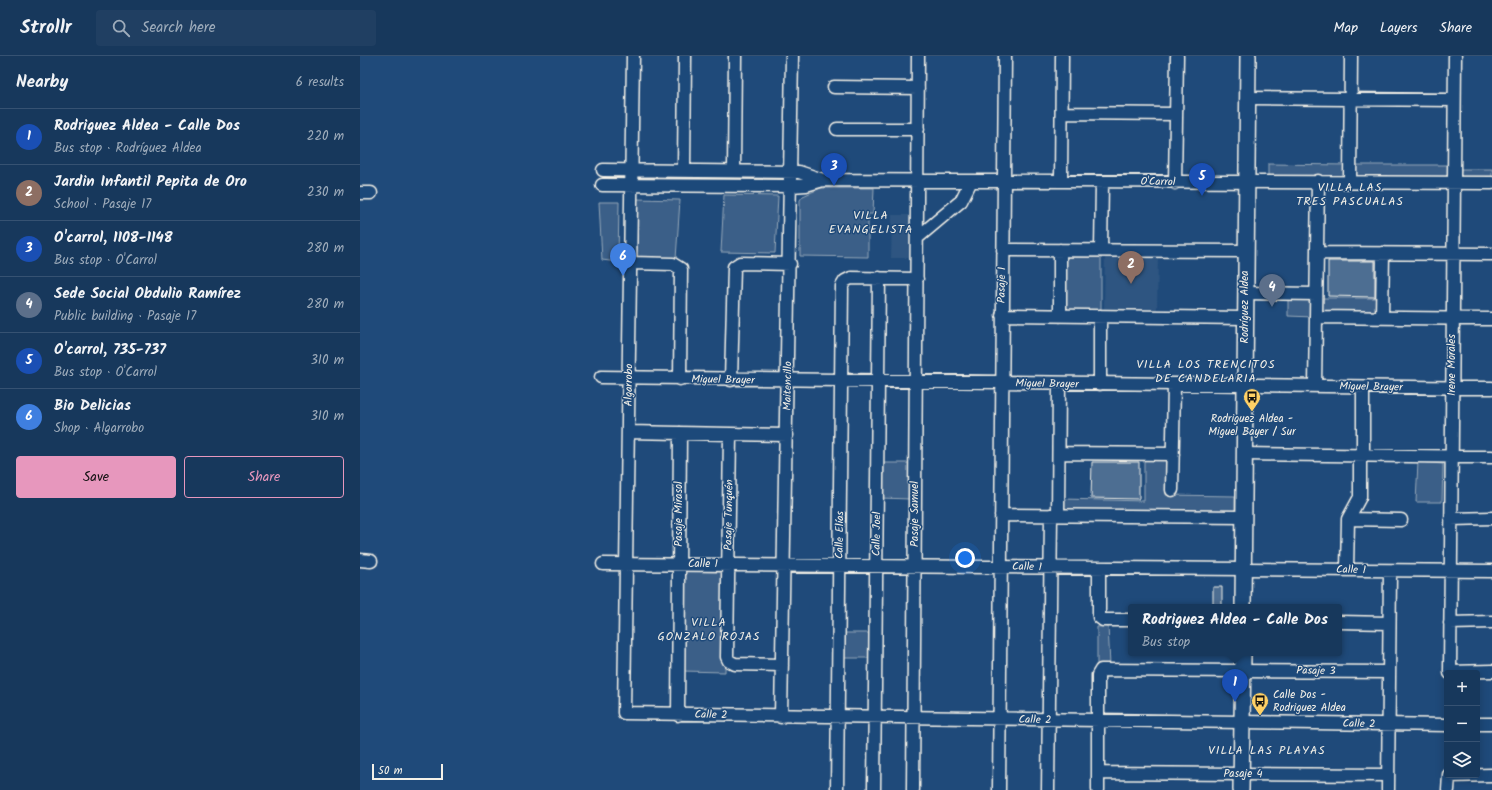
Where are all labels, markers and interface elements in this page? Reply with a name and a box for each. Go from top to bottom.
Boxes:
search box [96,10,376,46]
text: Strollr [20,13,72,43]
text: Search here [142,16,216,40]
icon: search [110,17,132,39]
text: Map [1334,17,1358,39]
text: Layers [1380,17,1418,39]
text: Share [1440,17,1472,39]
text: Nearby [16,69,68,96]
text: 6 results [296,72,344,93]
text: Rodriguez Aldea - Calle Dos [54,114,240,138]
text: 1 [27,126,31,147]
text: 220 m [307,126,344,147]
text: Bus stop · Rodríguez Aldea [54,138,202,159]
pin: 3 [821,153,847,186]
pin: 5 [1189,163,1215,196]
text: Jardin Infantil Pepita de Oro [54,170,247,194]
street label: O'Carrol [1140,173,1176,191]
district label: VILLA LAS TRES PASCUALAS [1296,178,1404,211]
text: 2 [25,182,33,203]
text: 230 m [307,182,344,203]
text: School · Pasaje 17 [54,194,151,215]
district label: VILLA EVANGELISTA [829,206,913,239]
text: O'carrol, 1108-1148 [54,226,173,250]
text: 3 [25,238,33,259]
text: 280 m [307,238,344,259]
pin: 6 [610,243,636,276]
text: Bus stop · O'Carrol [54,250,157,271]
pin: 2 [1118,251,1144,284]
street label: Pasaje 1 [993,267,1011,303]
street label: Rodríguez Aldea [1236,271,1254,343]
pin: 4 [1259,274,1285,307]
text: Sede Social Obdulio Ramírez [54,282,241,306]
text: 4 [25,294,33,315]
text: 280 m [307,294,344,315]
text: Public building · Pasaje 17 [54,306,196,327]
street label: Irene Morales [1443,334,1461,396]
text: O'carrol, 735-737 [54,338,166,362]
text: 5 [26,350,32,371]
text: 310 m [310,350,344,371]
district label: VILLA LOS TRENCITOS DE CANDELARIA [1136,355,1276,388]
street label: Maitencillo [779,361,797,411]
text: Bus stop · O'Carrol [54,362,157,383]
street label: Algarrobo [620,363,638,407]
street label: Miguel Brayer [691,370,756,390]
street label: Miguel Brayer [1015,374,1080,394]
street label: Miguel Brayer [1339,377,1404,397]
bus stop icon: Rodriguez Aldea - Miguel Bayer / Sur [1242,387,1262,412]
text: Bio Delicias [54,394,131,418]
text: 6 [25,406,33,427]
text: 310 m [310,406,344,427]
place label: Rodriguez Aldea - Miguel Bayer / Sur [1208,410,1297,441]
text: Shop · Algarrobo [54,418,144,439]
button: Save [16,456,176,498]
button: Share [184,456,344,498]
street label: Pasaje Tunquén [719,479,739,551]
street label: Pasaje Mirasol [670,481,688,547]
street label: Pasaje Samuel [906,481,924,547]
street label: Calle Elías [831,510,849,559]
street label: Calle Joel [868,511,886,556]
your location [955,548,975,568]
street label: Calle 1 [688,555,718,573]
street label: Calle 1 [1012,558,1042,576]
street label: Calle 1 [1336,561,1366,579]
popup [1128,604,1342,656]
text: Rodriguez Aldea - Calle Dos [1142,608,1328,632]
district label: VILLA GONZALO ROJAS [658,613,760,646]
text: Bus stop [1142,632,1190,653]
street label: Pasaje 3 [1296,662,1336,680]
pin: 1 [1222,669,1248,702]
map controls [1444,670,1480,778]
button: + [1444,670,1480,706]
place label: Calle Dos - Rodriguez Aldea [1273,686,1346,717]
bus stop icon: Calle Dos - Rodriguez Aldea [1250,691,1270,716]
street label: Calle 2 [694,706,728,724]
button: − [1444,706,1480,742]
street label: Calle 2 [1018,711,1052,729]
street label: Calle 2 [1342,715,1376,733]
district label: VILLA LAS PLAYAS [1208,741,1326,760]
button: layers [1444,742,1480,778]
scale bar [372,762,443,781]
text: 50 m [378,762,403,780]
street label: Pasaje 4 [1223,765,1263,783]

